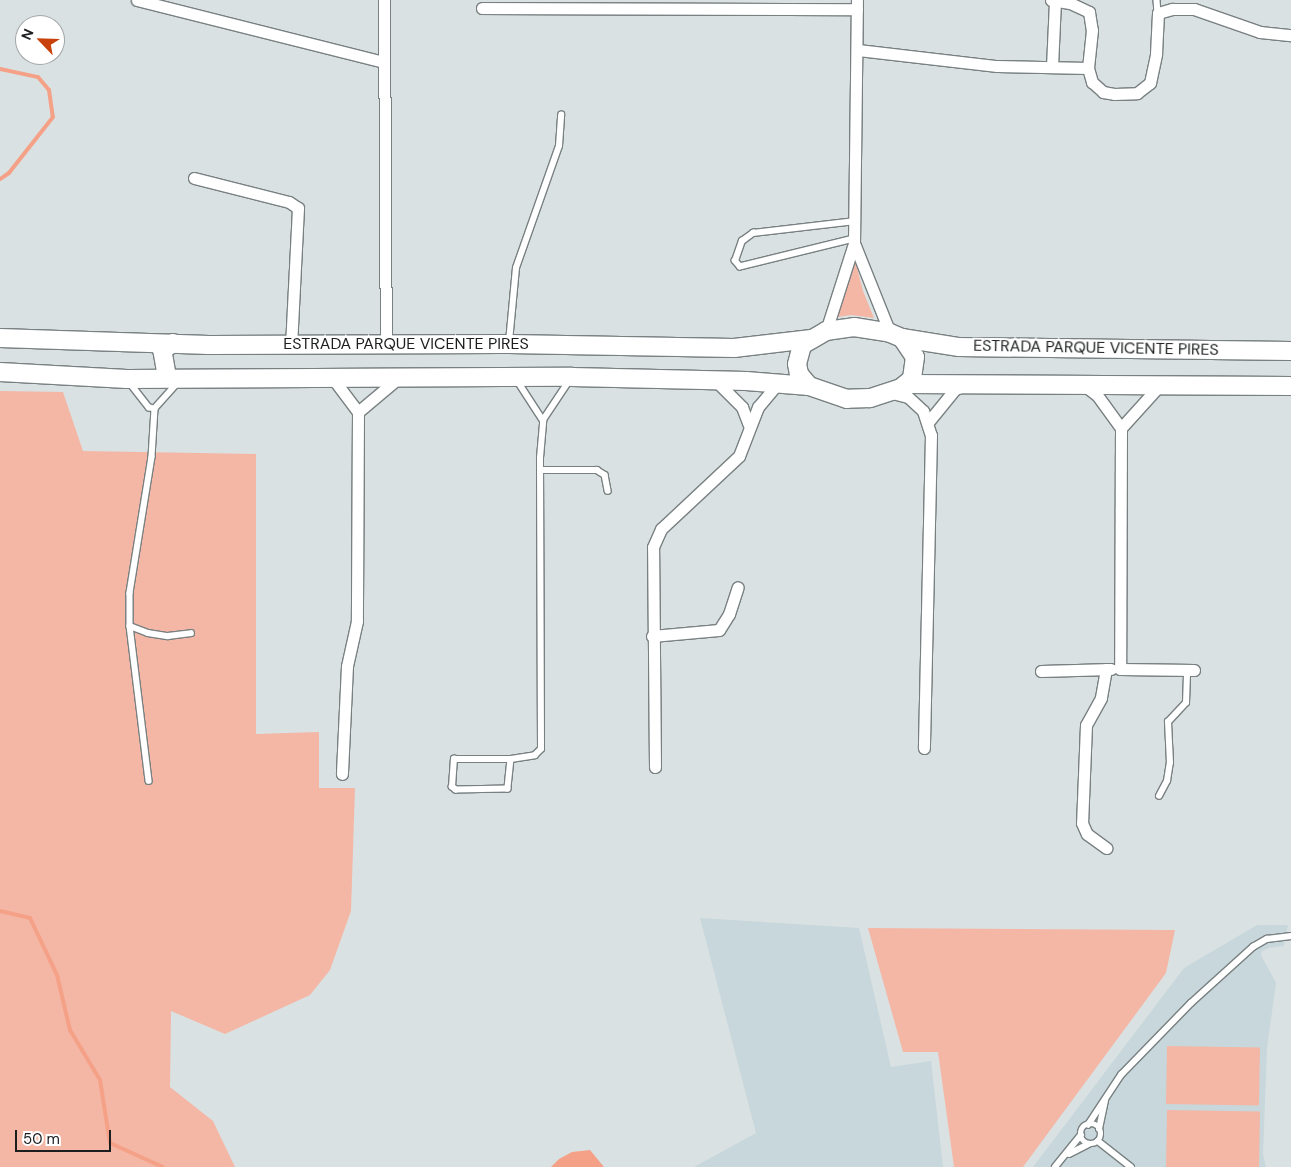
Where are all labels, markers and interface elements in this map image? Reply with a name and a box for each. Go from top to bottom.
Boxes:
north arrow [15,15,65,65]
text: N [17,26,38,43]
street label: ESTRADA PARQUE VICENTE PIRES [283,334,529,354]
street label: ESTRADA PARQUE VICENTE PIRES [973,336,1219,360]
scale bar [18,1120,114,1152]
text: 50 m [23,1129,60,1149]

